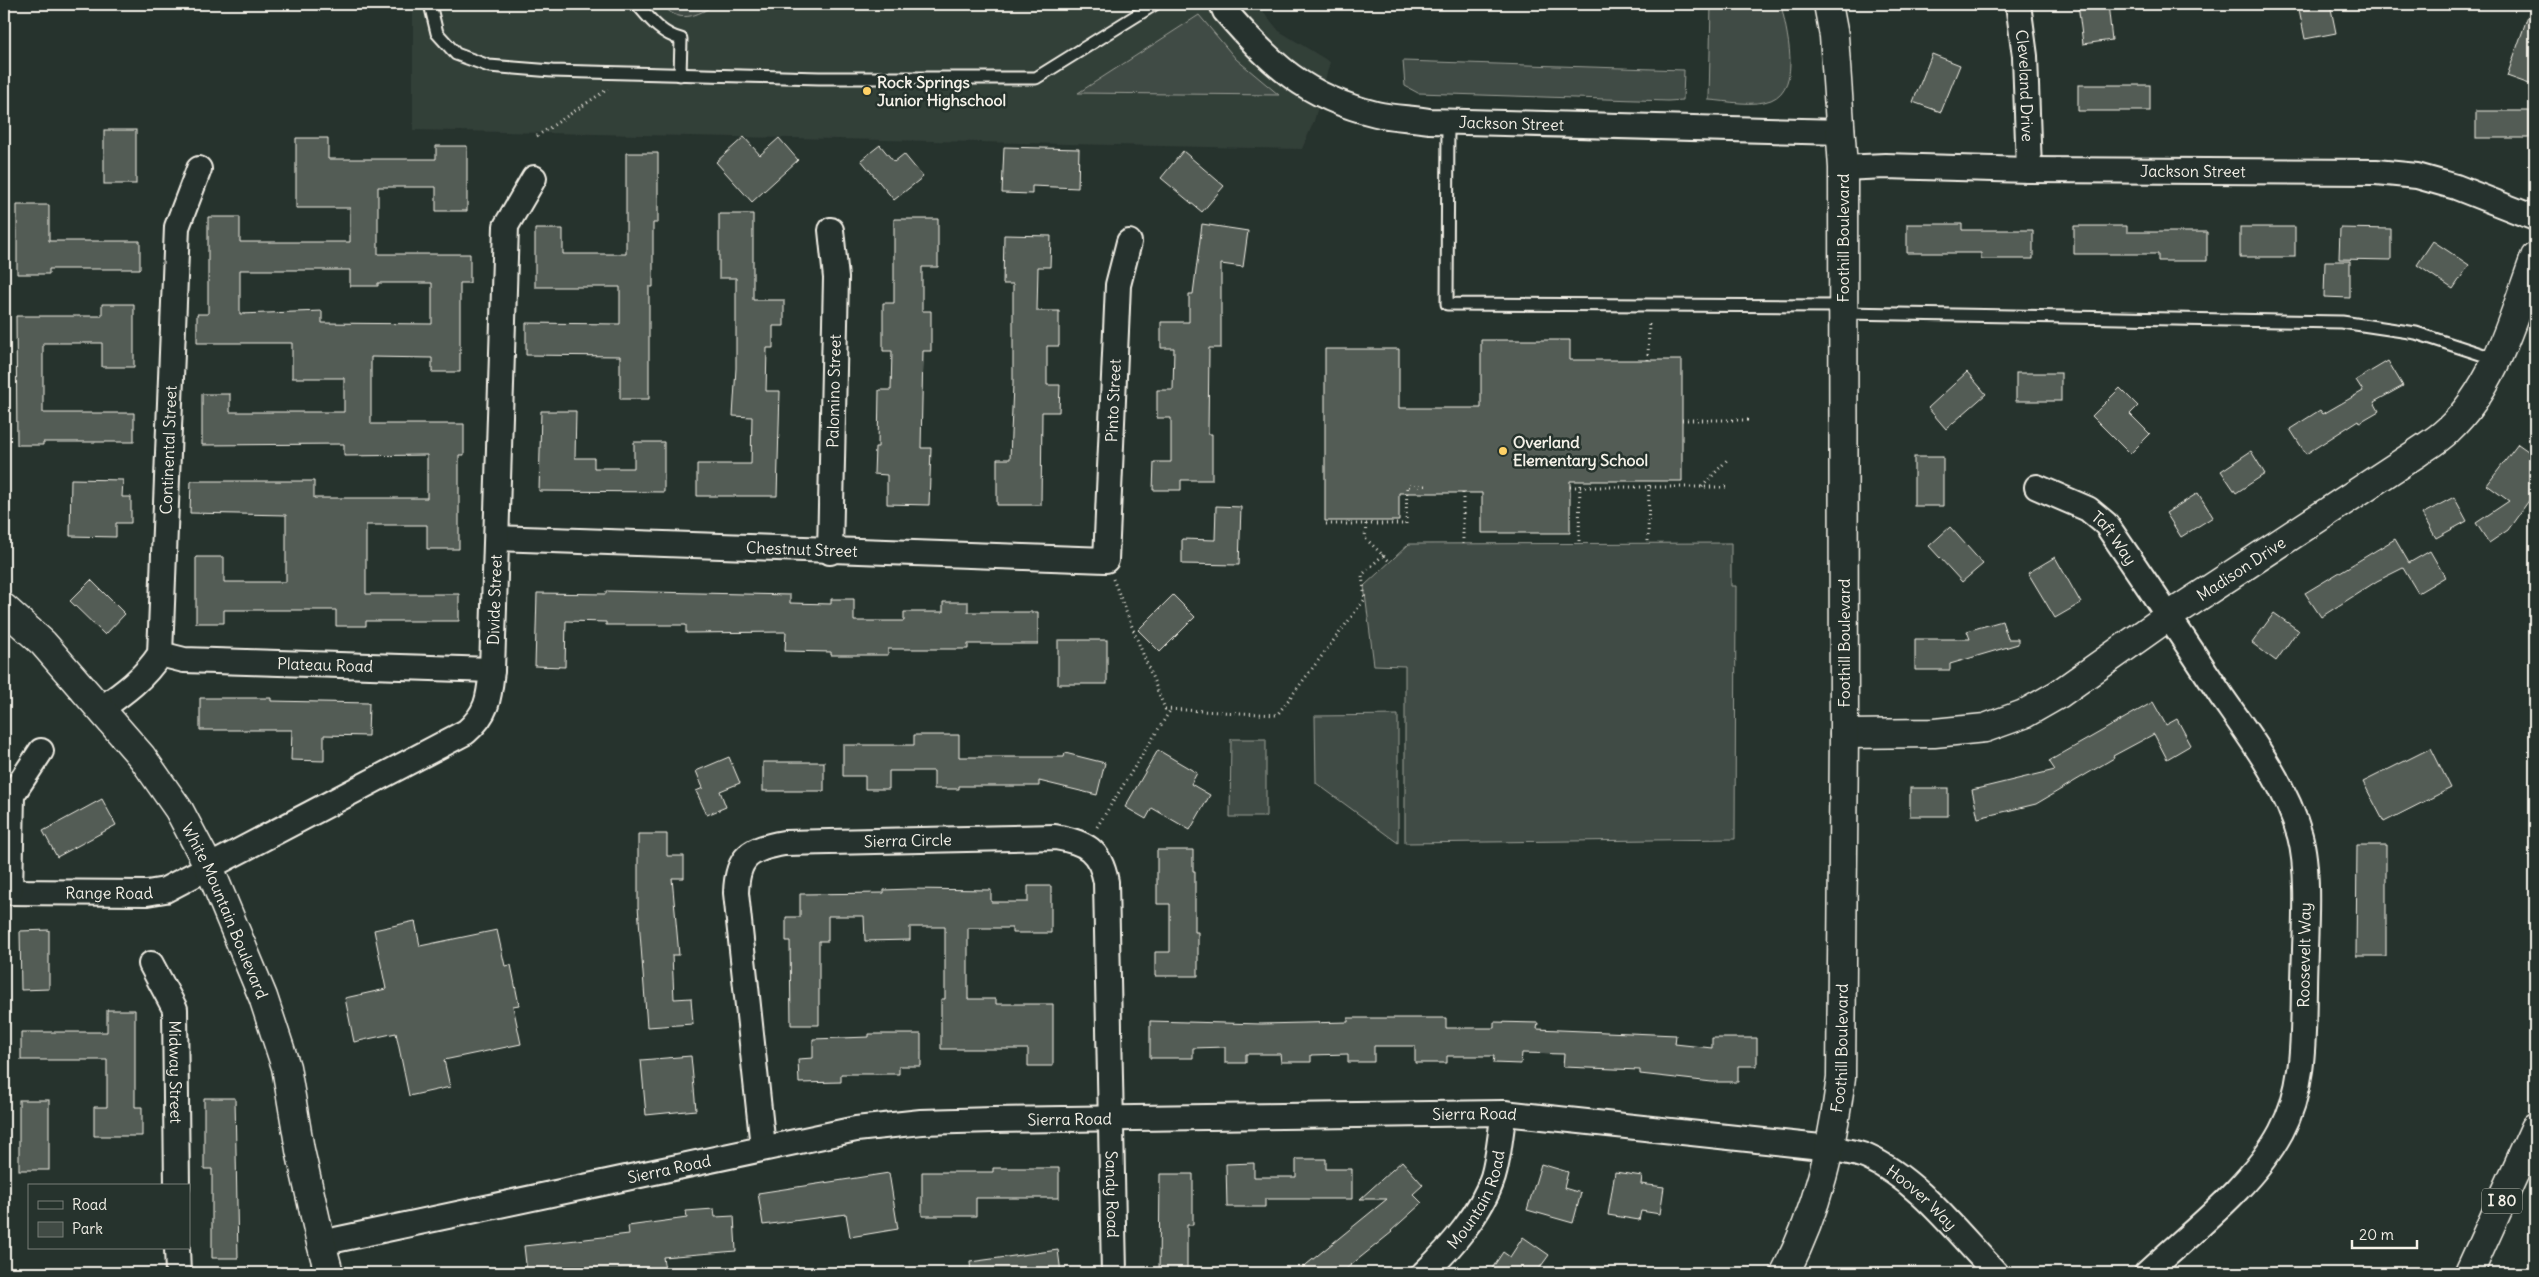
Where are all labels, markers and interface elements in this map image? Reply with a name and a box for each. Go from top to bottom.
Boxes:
street label: Cleveland Drive [2012,28,2038,142]
place label: Rock Springs Junior Highschool [877,72,1006,111]
marker: Rock Springs Junior Highschool [861,85,873,97]
street label: Jackson Street [1458,112,1565,135]
street label: Jackson Street [2140,161,2246,181]
street label: Foothill Boulevard [1833,173,1853,303]
street label: Palomino Street [822,334,845,448]
street label: Pinto Street [1101,358,1125,443]
street label: Continental Street [156,384,181,515]
place label: Overland Elementary School [1513,432,1648,471]
marker: Overland Elementary School [1497,445,1509,457]
street label: Taft Way [2088,506,2141,569]
street label: Madison Drive [2193,532,2289,605]
street label: Chestnut Street [746,537,859,561]
street label: Divide Street [483,553,506,645]
street label: Foothill Boulevard [1834,578,1854,708]
street label: Plateau Road [277,653,373,676]
street label: White Mountain Boulevard [178,819,273,1002]
street label: Sierra Circle [864,829,952,851]
street label: Range Road [65,882,154,903]
street label: Roosevelt Way [2293,902,2315,1008]
street label: Foothill Boulevard [1826,983,1852,1114]
street label: Midway Street [165,1020,186,1124]
street label: Sierra Road [1432,1103,1518,1124]
street label: Sierra Road [1027,1108,1112,1130]
street label: Mountain Road [1442,1149,1508,1253]
street label: Sierra Road [626,1150,713,1187]
street label: Sandy Road [1101,1150,1123,1238]
street label: Hoover Way [1883,1160,1961,1234]
legend [28,1184,190,1250]
road number: I 80 [2482,1188,2522,1214]
text: Road [72,1195,107,1214]
scale bar [2352,1217,2416,1249]
text: Park [72,1219,103,1238]
text: 20 m [2359,1225,2394,1244]

